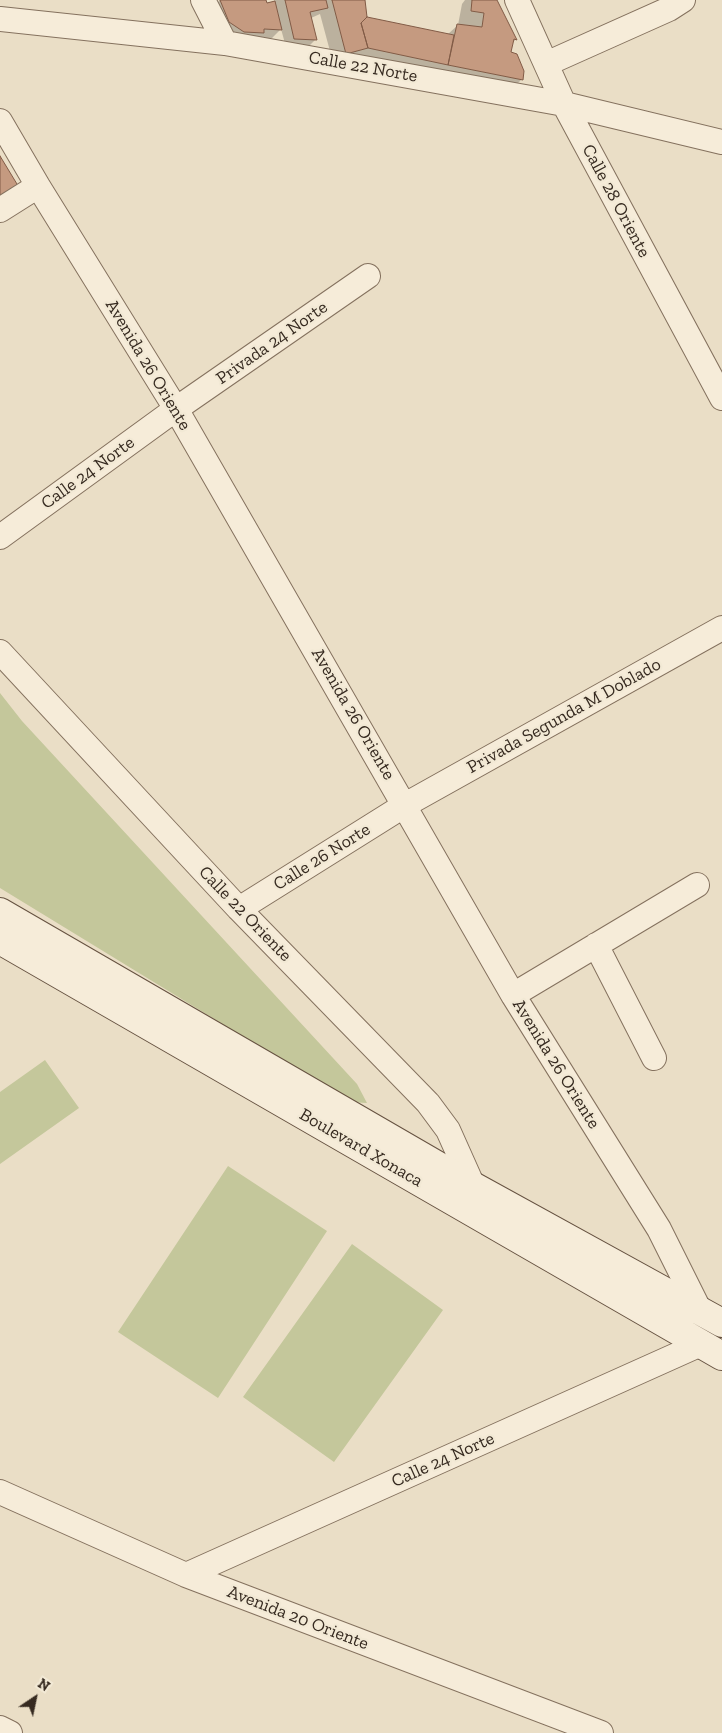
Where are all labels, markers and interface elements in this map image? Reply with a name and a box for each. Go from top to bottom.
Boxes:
street label: Calle 22 Norte [307,47,419,87]
street label: Calle 28 Oriente [577,141,655,261]
street label: Avenida 26 Oriente [100,296,196,434]
street label: Privada 24 Norte [212,297,332,389]
street label: Calle 24 Norte [37,432,139,514]
street label: Avenida 26 Oriente [306,644,400,784]
street label: Privada Segunda M Doblado [463,654,665,778]
street label: Calle 26 Norte [270,819,374,895]
street label: Calle 22 Oriente [194,862,296,966]
street label: Avenida 26 Oriente [507,995,605,1133]
street label: Boulevard Xonaca [296,1104,426,1192]
street label: Calle 24 Norte [388,1428,498,1492]
street label: Avenida 20 Oriente [224,1581,372,1655]
north arrow [10,1673,60,1723]
text: N [34,1675,53,1695]

